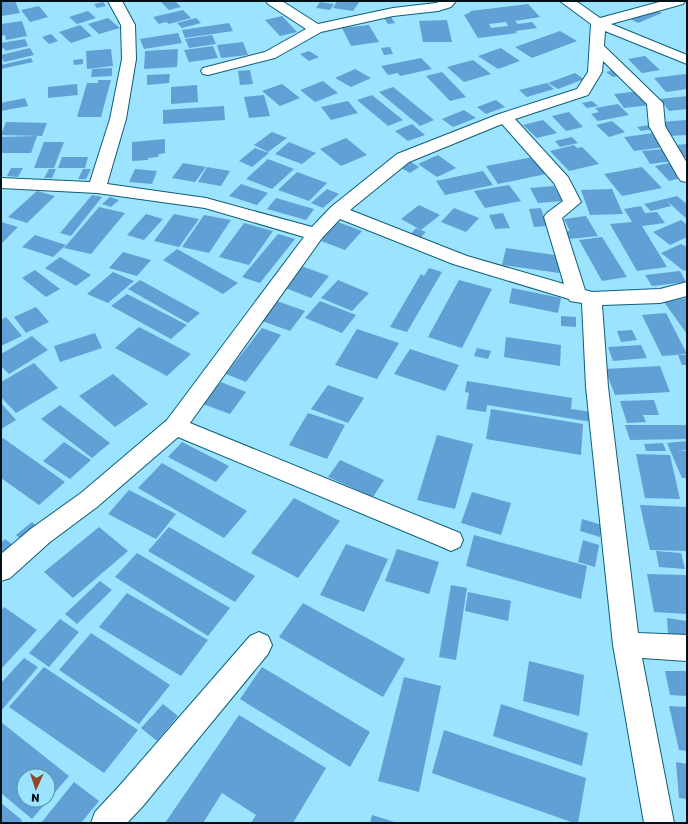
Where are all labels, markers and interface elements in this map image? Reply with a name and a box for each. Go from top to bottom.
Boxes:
north arrow [16,768,56,808]
text: N [31,792,40,805]

